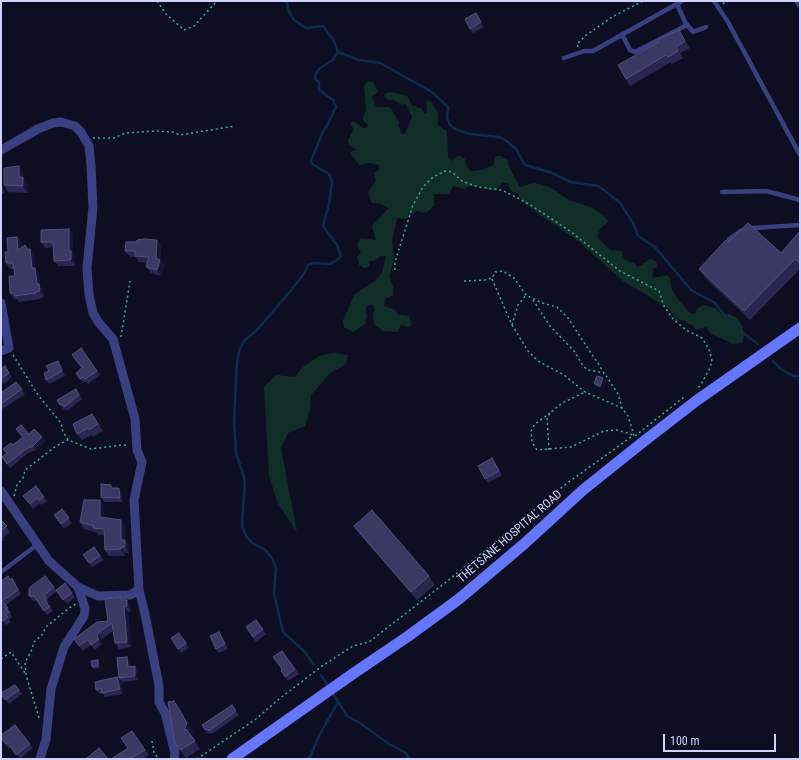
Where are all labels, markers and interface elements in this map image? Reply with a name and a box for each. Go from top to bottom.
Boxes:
street label: THETSANE HOSPITAL ROAD [455,488,565,586]
scale bar [665,726,778,752]
text: 100 m [670,734,700,748]

